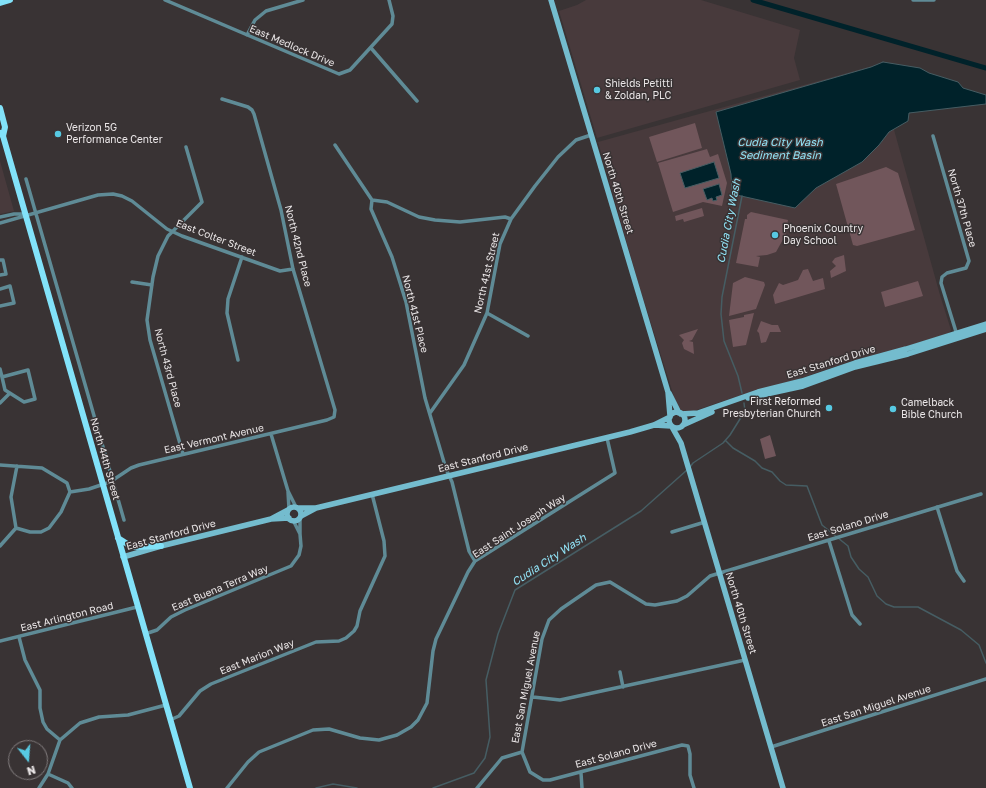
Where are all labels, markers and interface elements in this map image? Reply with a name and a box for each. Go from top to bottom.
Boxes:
street label: East Medlock Drive [248,23,336,69]
place label: Shields Petitti & Zoldan, PLC [605,78,673,102]
marker: Shields Petitti & Zoldan, PLC [592,85,602,95]
place label: Verizon 5G Performance Center [66,122,163,146]
marker: Verizon 5G Performance Center [53,129,63,139]
water label: Cudia City Wash Sediment Basin [737,136,823,162]
street label: North 40th Street [600,151,636,235]
street label: North 37th Place [945,168,979,248]
water label: Cudia City Wash [714,178,744,264]
street label: North 42nd Place [282,204,314,288]
street label: East Colter Street [174,217,258,259]
place label: Phoenix Country Day School [783,223,863,246]
marker: Phoenix Country Day School [770,230,780,240]
street label: North 41st Street [472,231,502,315]
street label: North 41st Place [400,274,430,354]
street label: North 43rd Place [152,327,184,409]
street label: East Stanford Drive [785,343,877,381]
place label: First Reformed Presbyterian Church [723,396,821,420]
place label: Camelback Bible Church [901,397,962,420]
marker: First Reformed Presbyterian Church [824,403,834,413]
marker: Camelback Bible Church [888,404,898,414]
street label: North 44th Street [88,417,122,501]
street label: East Vermont Avenue [163,422,265,456]
street label: East Stanford Drive [437,441,529,475]
street label: East Saint Joseph Way [470,491,568,561]
street label: East Solano Drive [806,508,890,544]
street label: East Stanford Drive [125,517,217,553]
water label: Cudia City Wash [509,531,589,589]
street label: East Buena Terra Way [170,562,270,614]
street label: North 40th Street [723,571,759,655]
street label: East Arlington Road [19,600,115,634]
street label: East San Miguel Avenue [509,630,543,744]
street label: East Marion Way [218,637,296,677]
street label: East San Miguel Avenue [820,683,932,729]
street label: East Solano Drive [574,737,658,771]
north arrow [8,740,48,780]
text: N [25,764,37,778]

